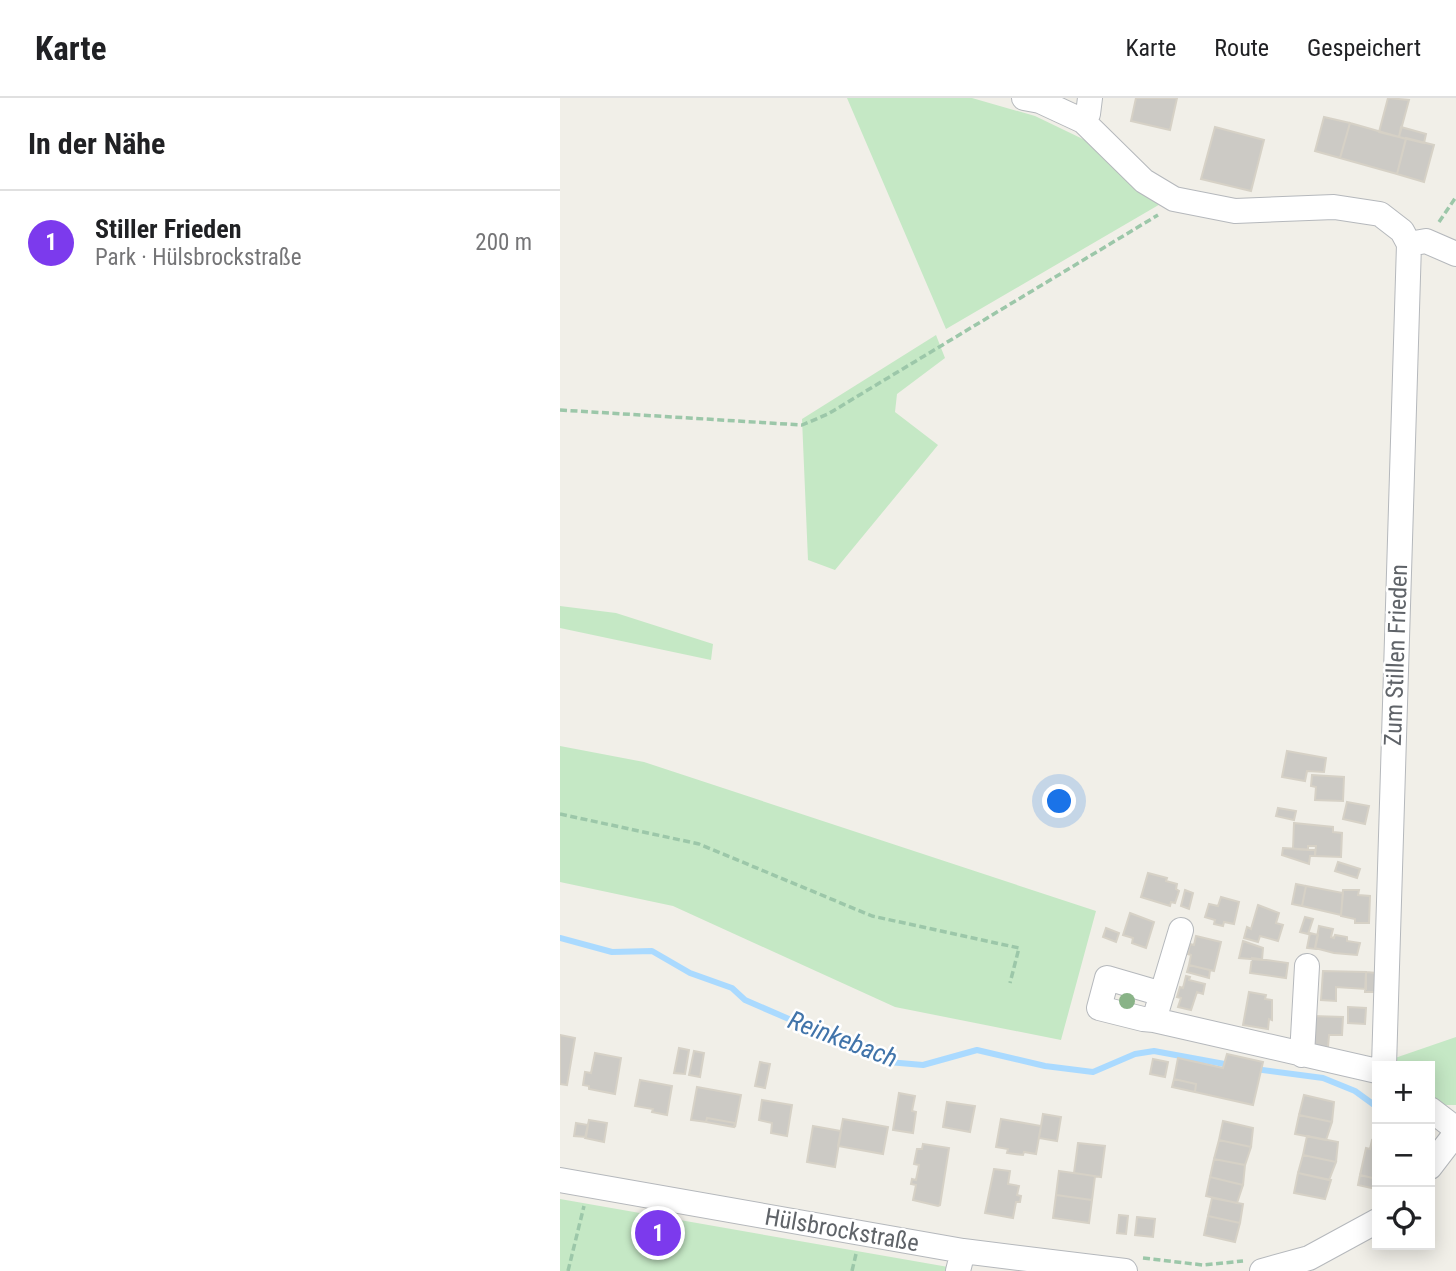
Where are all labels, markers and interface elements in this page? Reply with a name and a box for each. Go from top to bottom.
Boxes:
text: Karte [35,29,106,68]
text: Karte [1126,34,1176,62]
text: Route [1214,34,1269,62]
text: Gespeichert [1307,34,1421,62]
text: In der Nähe [28,126,165,161]
text: Stiller Frieden [95,214,241,244]
text: 1 [45,229,57,256]
text: 200 m [475,229,532,256]
text: Park · Hülsbrockstraße [95,244,302,271]
street label: Zum Stillen Frieden [1379,564,1413,746]
your location [1042,784,1076,818]
water label: Reinkebach [784,1004,902,1074]
map controls [1372,1061,1435,1250]
button: + [1372,1061,1435,1124]
button: − [1372,1124,1435,1187]
button: locate [1372,1187,1435,1250]
street label: Hülsbrockstraße [763,1203,921,1257]
pin: 1 [635,1207,681,1259]

